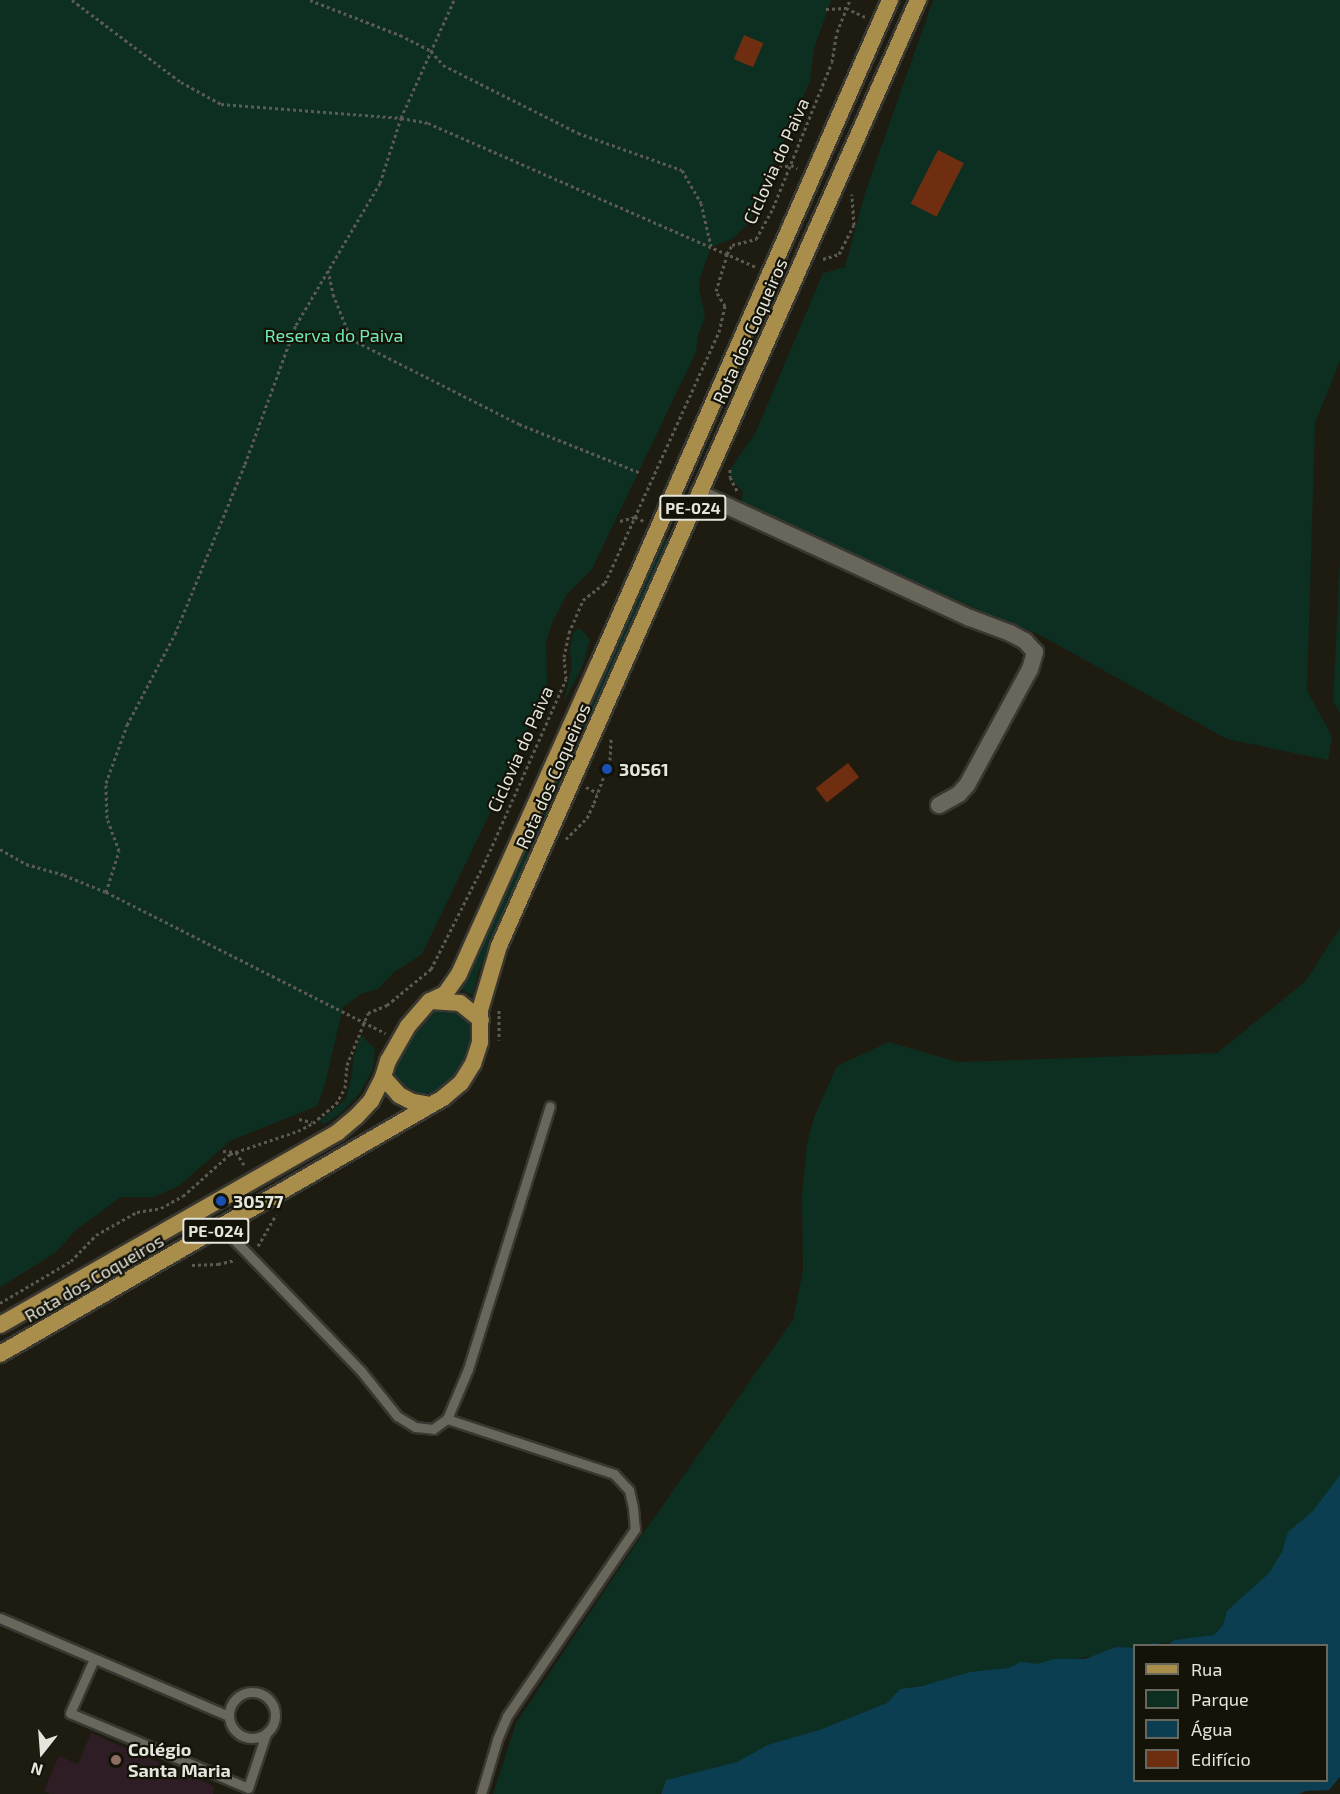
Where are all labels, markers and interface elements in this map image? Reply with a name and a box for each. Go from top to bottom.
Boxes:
street label: Ciclovia do Paiva [739,95,813,227]
street label: Rota dos Coqueiros [708,255,792,407]
park label: Reserva do Paiva [265,324,403,346]
road number: PE-024 [658,495,728,521]
street label: Ciclovia do Paiva [483,683,557,815]
street label: Rota dos Coqueiros [511,700,595,852]
place label: 30561 [619,758,669,780]
marker: 30561 [600,762,614,776]
place label: 30577 [233,1190,284,1212]
marker: 30577 [214,1194,228,1208]
road number: PE-024 [182,1218,250,1244]
street label: Rota dos Coqueiros [21,1229,167,1327]
legend [1133,1644,1328,1782]
text: Rua [1191,1658,1222,1680]
text: Parque [1191,1688,1249,1710]
text: Água [1191,1718,1232,1740]
north arrow [12,1722,72,1782]
place label: Colégio Santa Maria [128,1739,231,1782]
text: Edifício [1191,1748,1251,1770]
marker: Colégio Santa Maria [109,1753,123,1767]
text: N [28,1759,45,1780]

